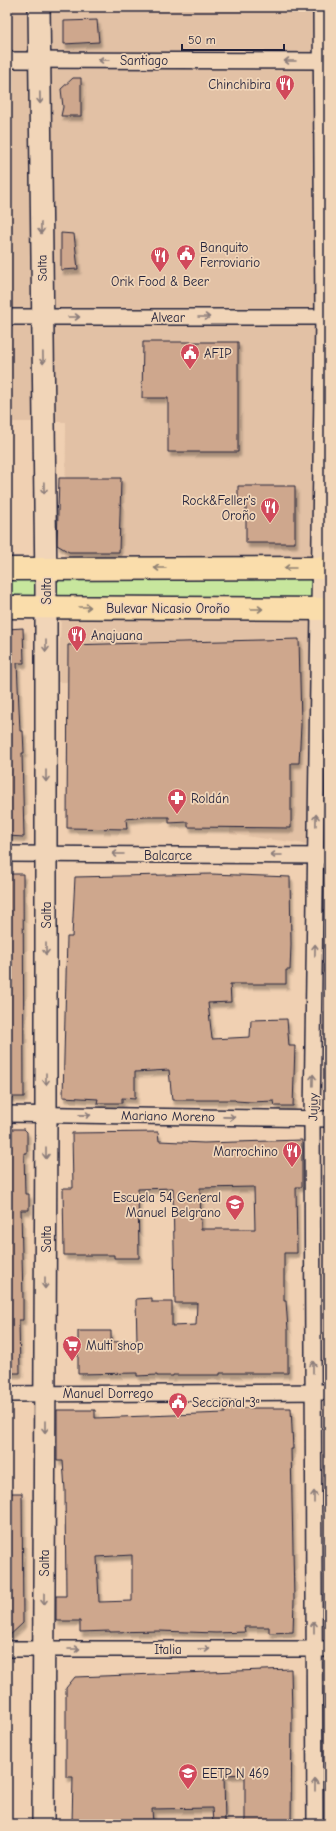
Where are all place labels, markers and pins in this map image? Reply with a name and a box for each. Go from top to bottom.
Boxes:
restaurant icon: Chinchibira [274,73,296,101]
place label: Chinchibira [208,77,271,92]
place label: Banquito Ferroviario [200,240,260,270]
public building icon: Banquito Ferroviario [175,243,197,271]
restaurant icon: Orik Food & Beer [149,245,171,273]
place label: Orik Food & Beer [111,274,210,289]
public building icon: AFIP [179,342,201,370]
place label: AFIP [204,346,231,361]
place label: Rock&Feller's Oroño [182,493,256,523]
restaurant icon: Rock&Feller's Oroño [259,496,281,524]
restaurant icon: Anajuana [66,624,88,652]
place label: Anajuana [91,628,143,643]
pharmacy icon: Roldán [166,787,188,815]
place label: Roldán [191,791,229,806]
restaurant icon: Marrochino [281,1140,303,1168]
place label: Marrochino [213,1144,278,1159]
place label: Escuela 54 General Manuel Belgrano [113,1190,221,1220]
school or university icon: Escuela 54 General Manuel Belgrano [224,1193,246,1221]
supermarket icon: Multi shop [61,1334,83,1362]
place label: Multi shop [86,1338,144,1353]
public building icon: Seccional 3ª [167,1391,189,1419]
place label: Seccional 3ª [192,1395,260,1410]
school or university icon: EETP N 469 [177,1762,199,1790]
place label: EETP N 469 [202,1766,269,1781]

